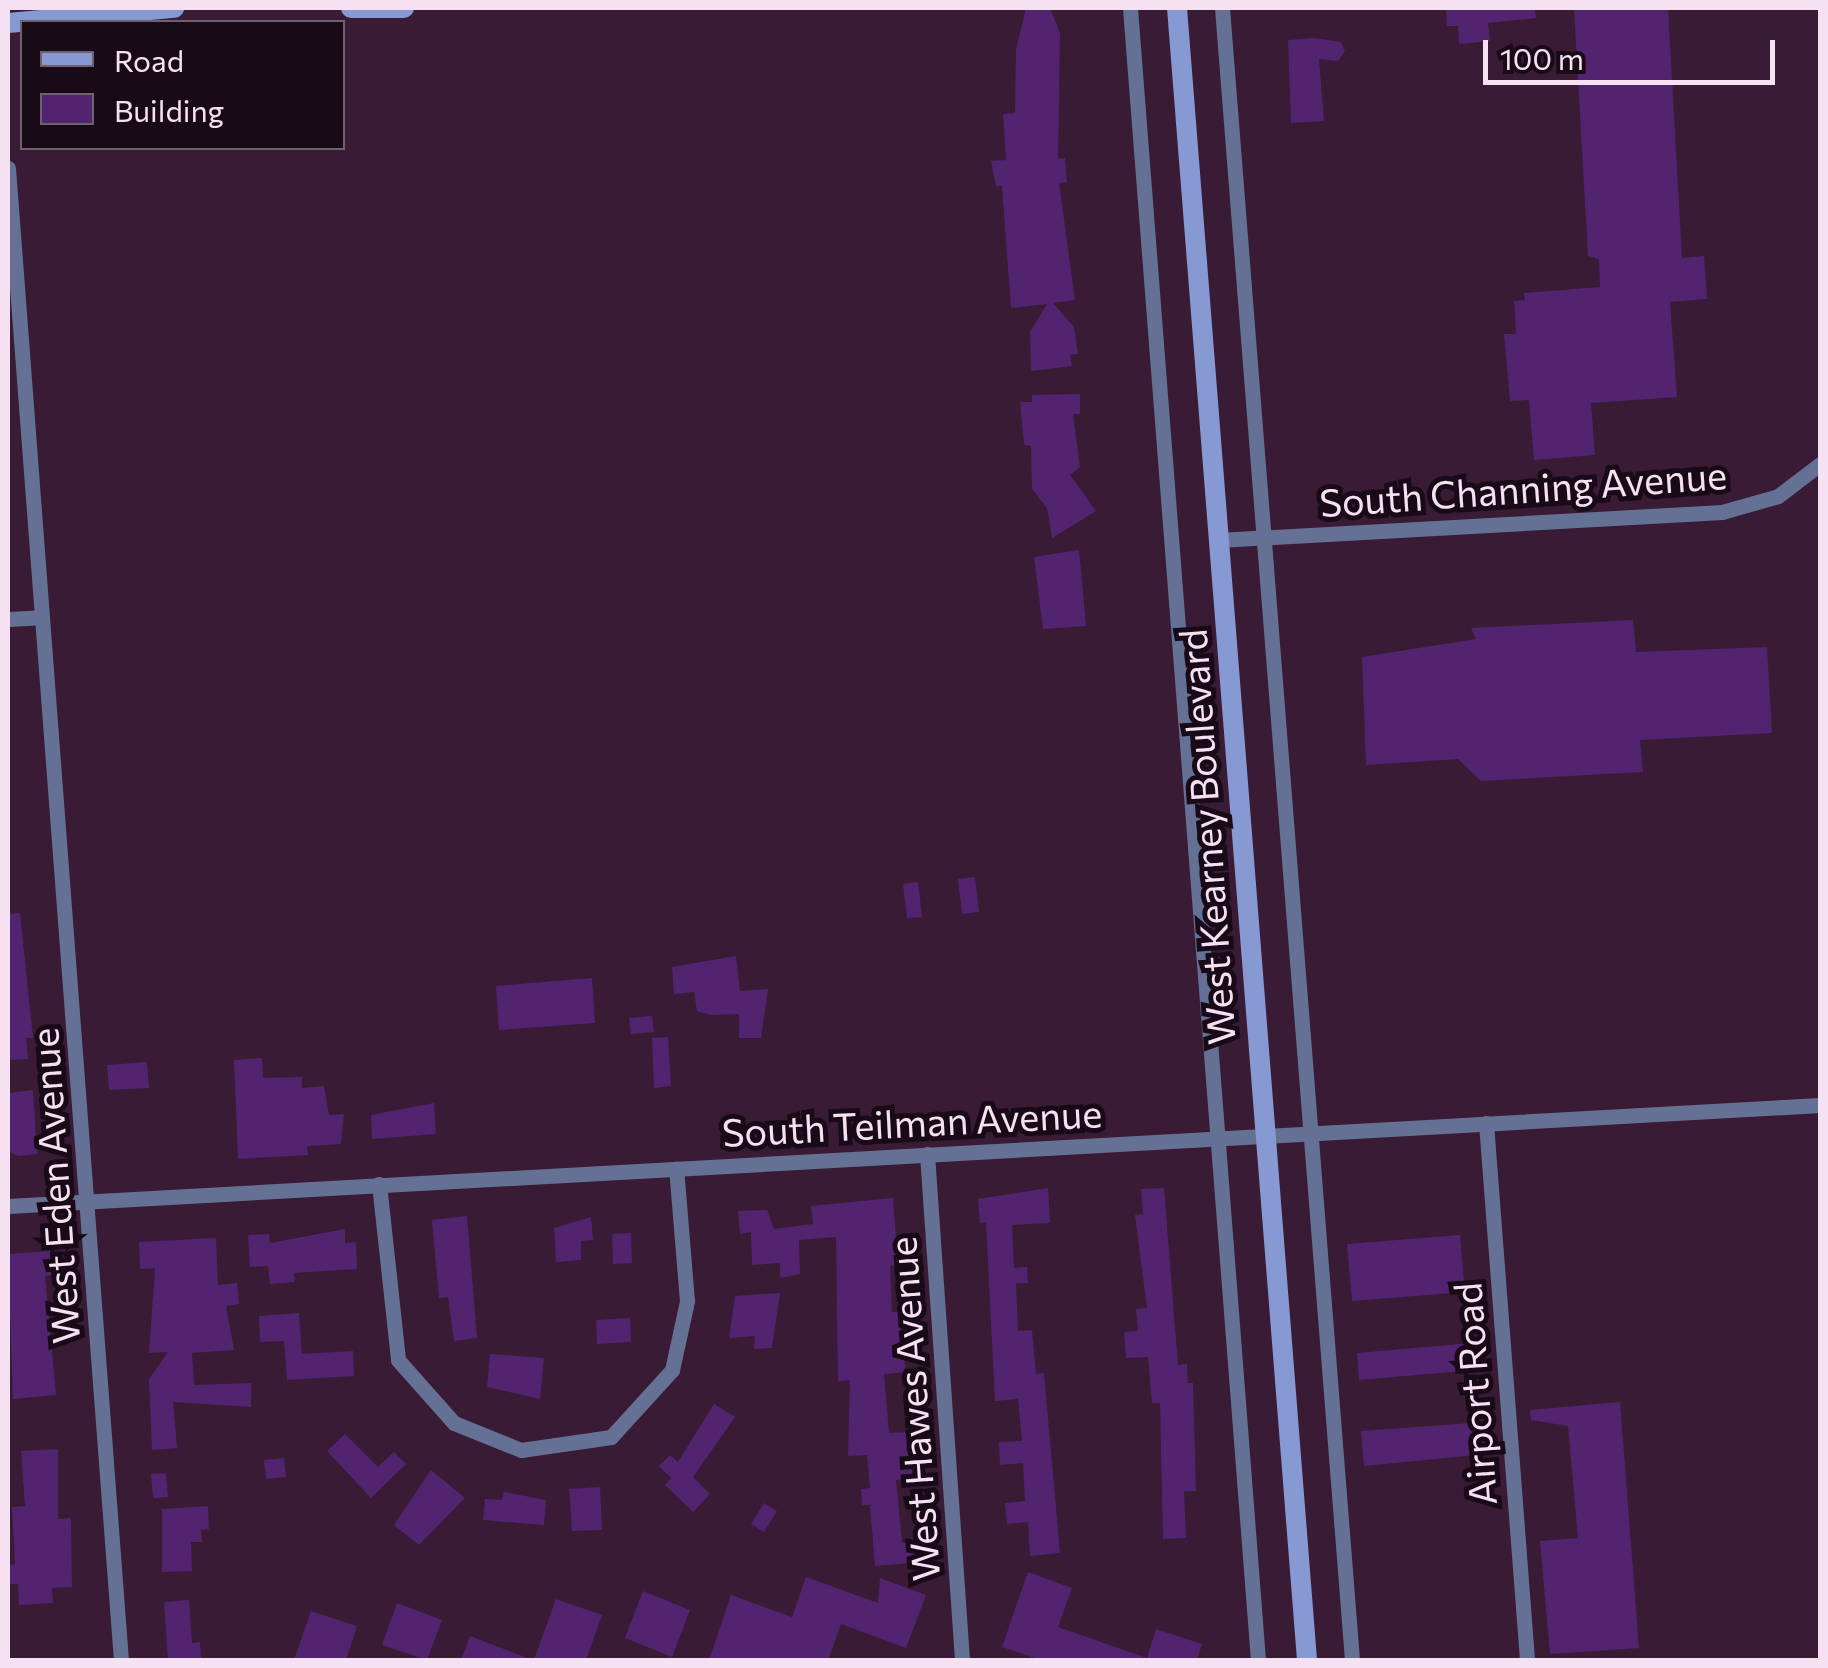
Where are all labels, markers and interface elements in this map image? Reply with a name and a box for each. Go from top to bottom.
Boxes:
legend [20,20,345,150]
scale bar [1488,20,1780,82]
text: 100 m [1500,39,1584,76]
text: Road [114,41,184,78]
text: Building [114,91,224,128]
street label: South Channing Avenue [1318,451,1728,525]
street label: West Kearney Boulevard [1169,627,1243,1047]
street label: West Eden Avenue [20,1027,88,1345]
street label: South Teilman Avenue [721,1089,1103,1155]
street label: West Hawes Avenue [878,1235,948,1583]
street label: Airport Road [1443,1281,1505,1507]

